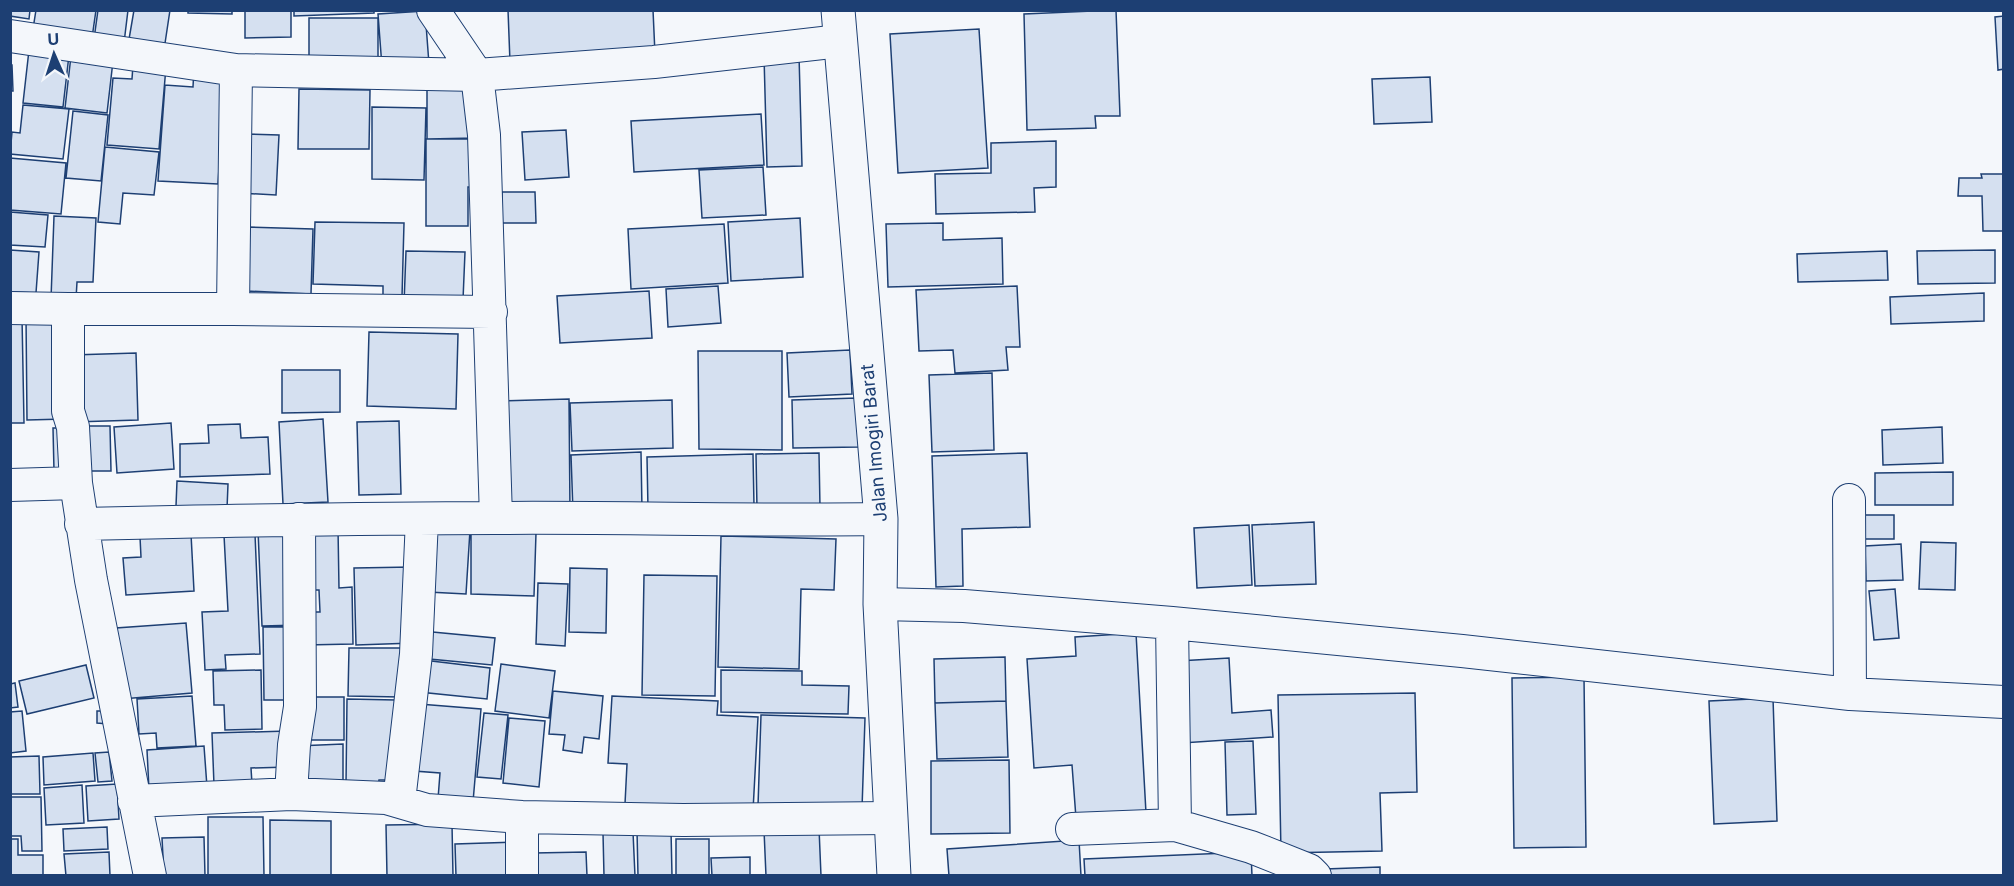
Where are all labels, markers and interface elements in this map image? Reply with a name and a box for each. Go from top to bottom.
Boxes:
north arrow [24,24,84,84]
text: U [47,29,60,49]
street label: Jalan Imogiri Barat [856,363,891,523]

